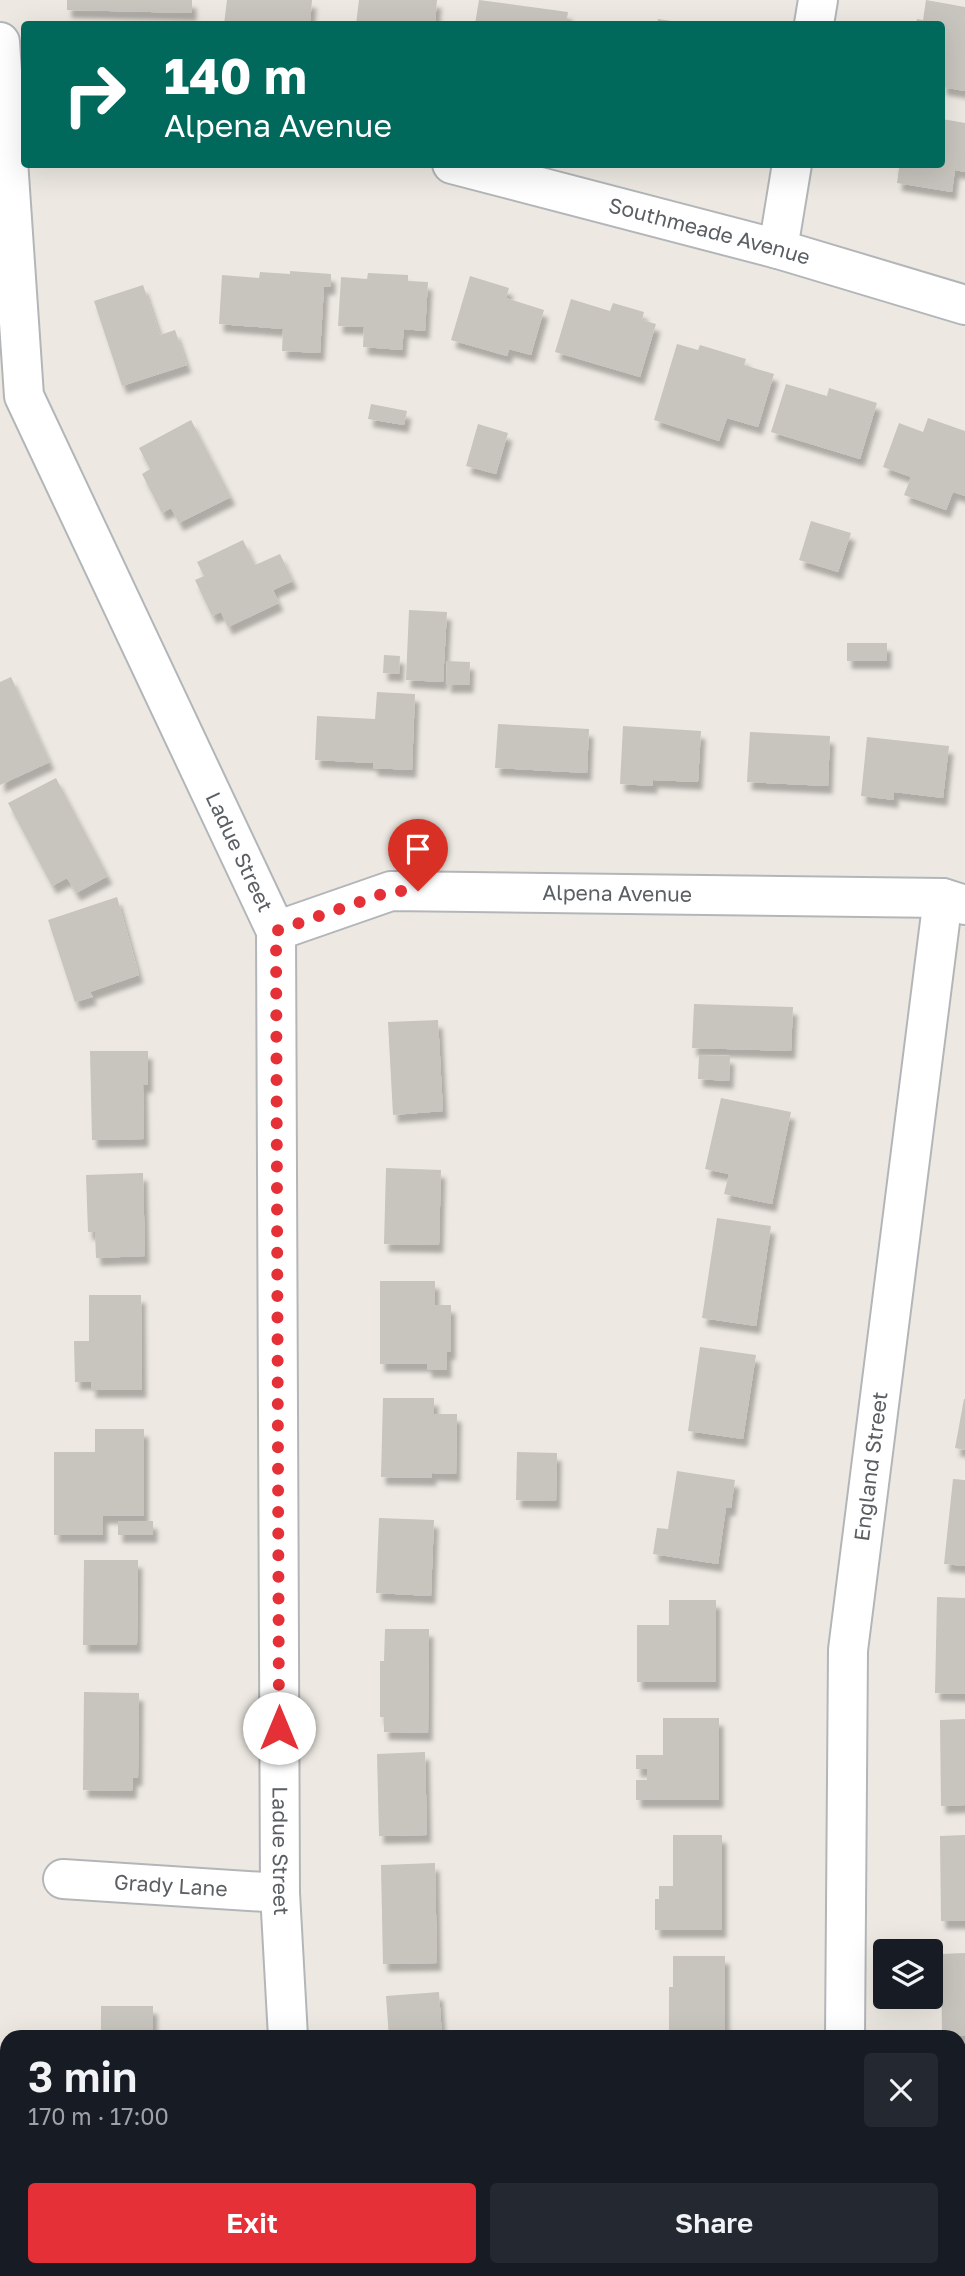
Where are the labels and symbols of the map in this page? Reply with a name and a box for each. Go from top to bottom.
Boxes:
street label: Southmeade Avenue [606,191,813,270]
street label: Ladue Street [200,788,279,916]
pin [388,819,448,891]
street label: Alpena Avenue [542,879,692,907]
street label: England Street [848,1390,893,1543]
position arrow [242,1691,316,1765]
street label: Ladue Street [268,1786,295,1916]
street label: Grady Lane [113,1868,228,1902]

